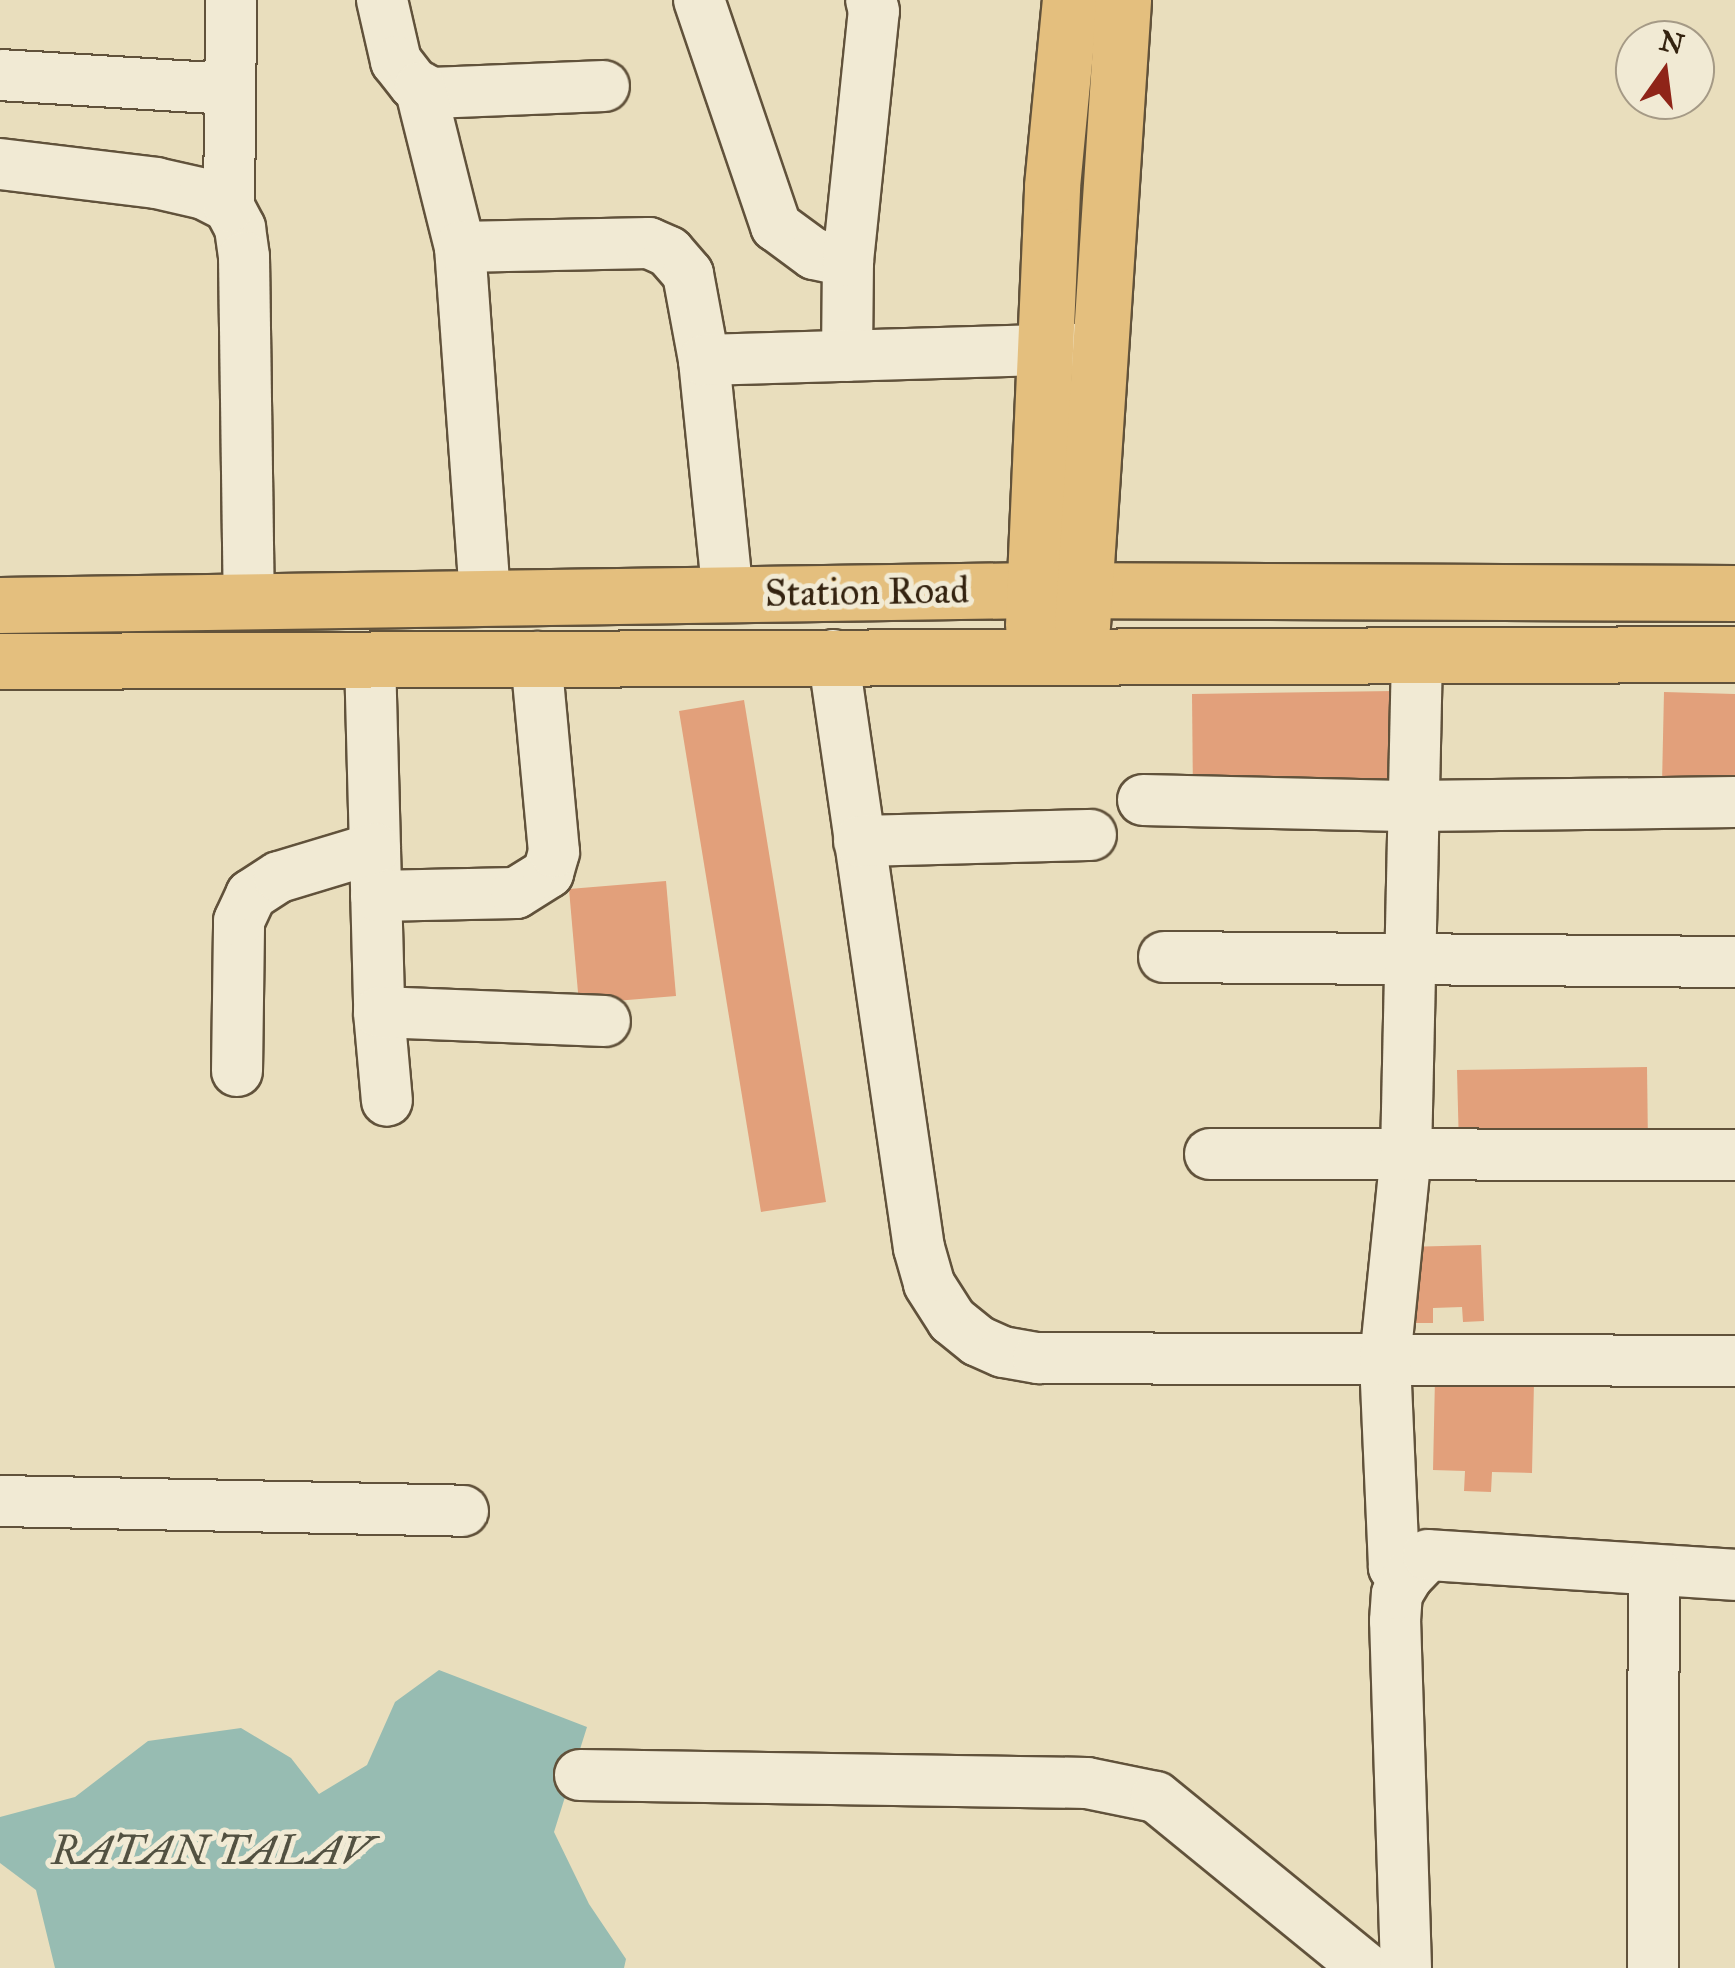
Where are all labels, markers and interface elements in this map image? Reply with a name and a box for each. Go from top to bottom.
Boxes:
north arrow [1615,20,1715,120]
text: N [1656,22,1688,62]
street label: Station Road [765,567,969,617]
water label: RATAN TALAV [52,1827,374,1875]

